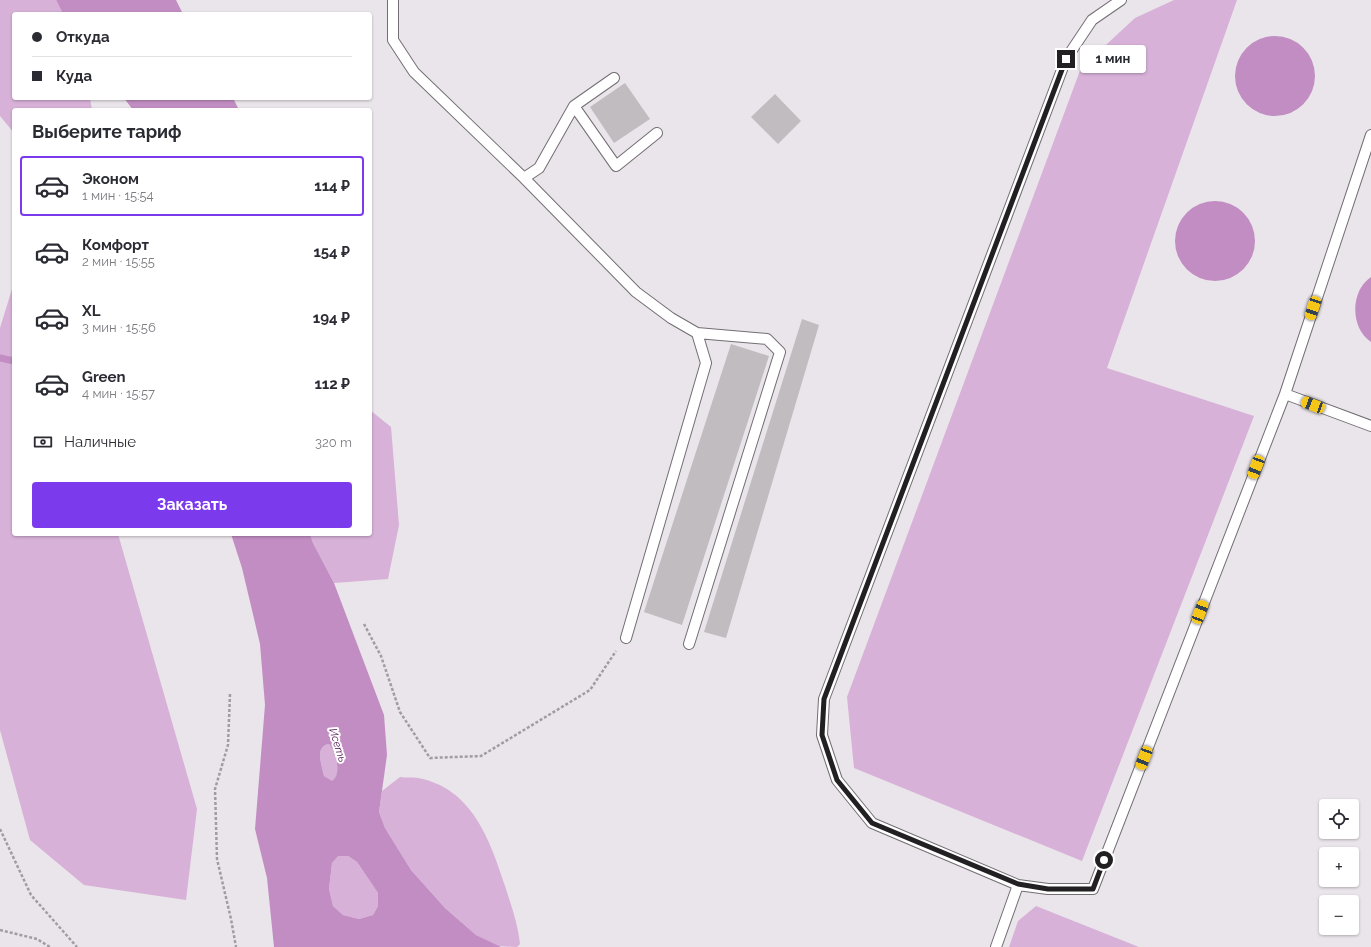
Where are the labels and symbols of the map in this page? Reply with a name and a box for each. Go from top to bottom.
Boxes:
callout: 1 мин [1080,45,1146,73]
route end [1057,50,1075,68]
car [1304,295,1322,321]
car [1300,395,1326,415]
car [1246,454,1266,480]
car [1190,599,1210,625]
water label: Исеть [326,726,349,764]
car [1134,745,1154,771]
route start [1095,851,1113,869]

